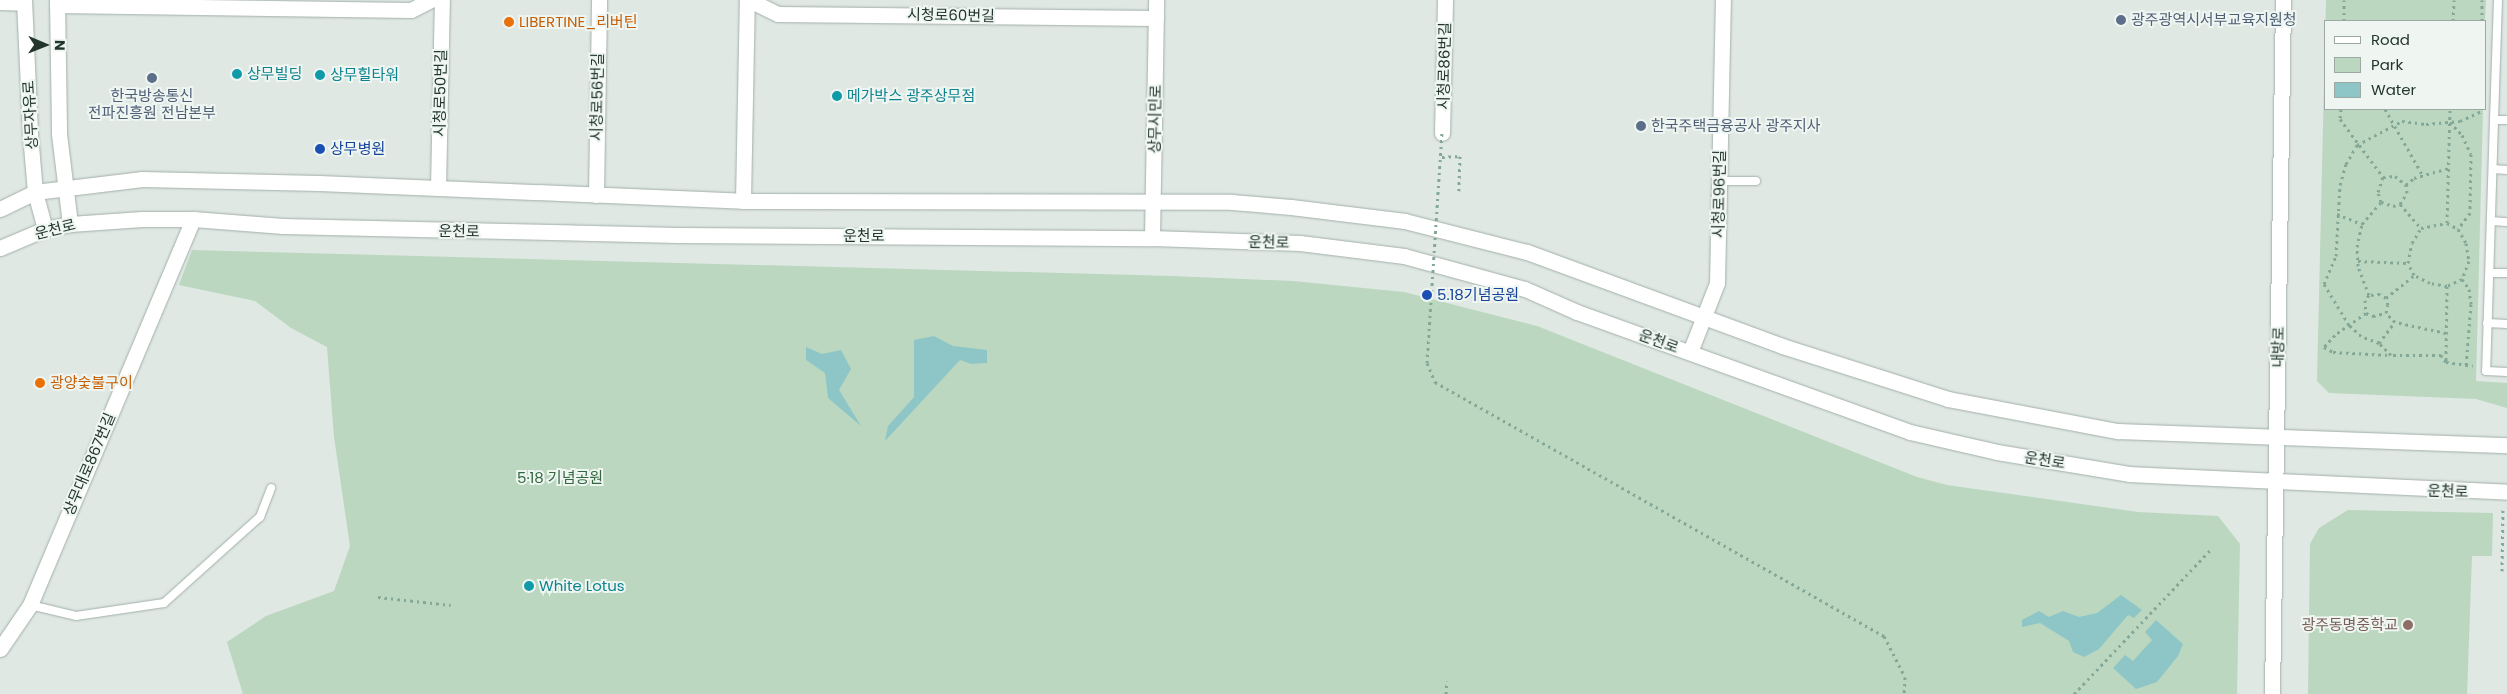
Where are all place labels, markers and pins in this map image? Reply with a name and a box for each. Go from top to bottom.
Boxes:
place label: 광주광역시서부교육지원청 [2131,11,2297,29]
place label: LIBERTINE_리버틴 [519,13,638,31]
marker: 광주광역시서부교육지원청 [2115,14,2127,26]
marker: LIBERTINE_리버틴 [503,16,515,28]
place label: 상무빌딩 [247,65,302,83]
place label: 상무힐타워 [330,66,399,84]
marker: 상무빌딩 [231,68,243,80]
marker: 상무힐타워 [314,69,326,81]
marker: 한국방송통신 전파진흥원 전남본부 [146,72,158,84]
place label: 한국방송통신 전파진흥원 전남본부 [88,86,216,121]
place label: 메가박스 광주상무점 [847,87,975,105]
marker: 메가박스 광주상무점 [831,90,843,102]
place label: 한국주택금융공사 광주지사 [1651,117,1821,135]
marker: 한국주택금융공사 광주지사 [1635,120,1647,132]
place label: 상무병원 [330,140,385,158]
marker: 상무병원 [314,143,326,155]
place label: 5.18기념공원 [1437,286,1519,304]
marker: 5.18기념공원 [1421,289,1433,301]
place label: 광양숯불구이 [50,374,133,392]
marker: 광양숯불구이 [34,377,46,389]
place label: White Lotus [539,577,625,595]
marker: White Lotus [523,580,535,592]
place label: 광주동명중학교 [2301,616,2398,634]
marker: 광주동명중학교 [2402,619,2414,631]

